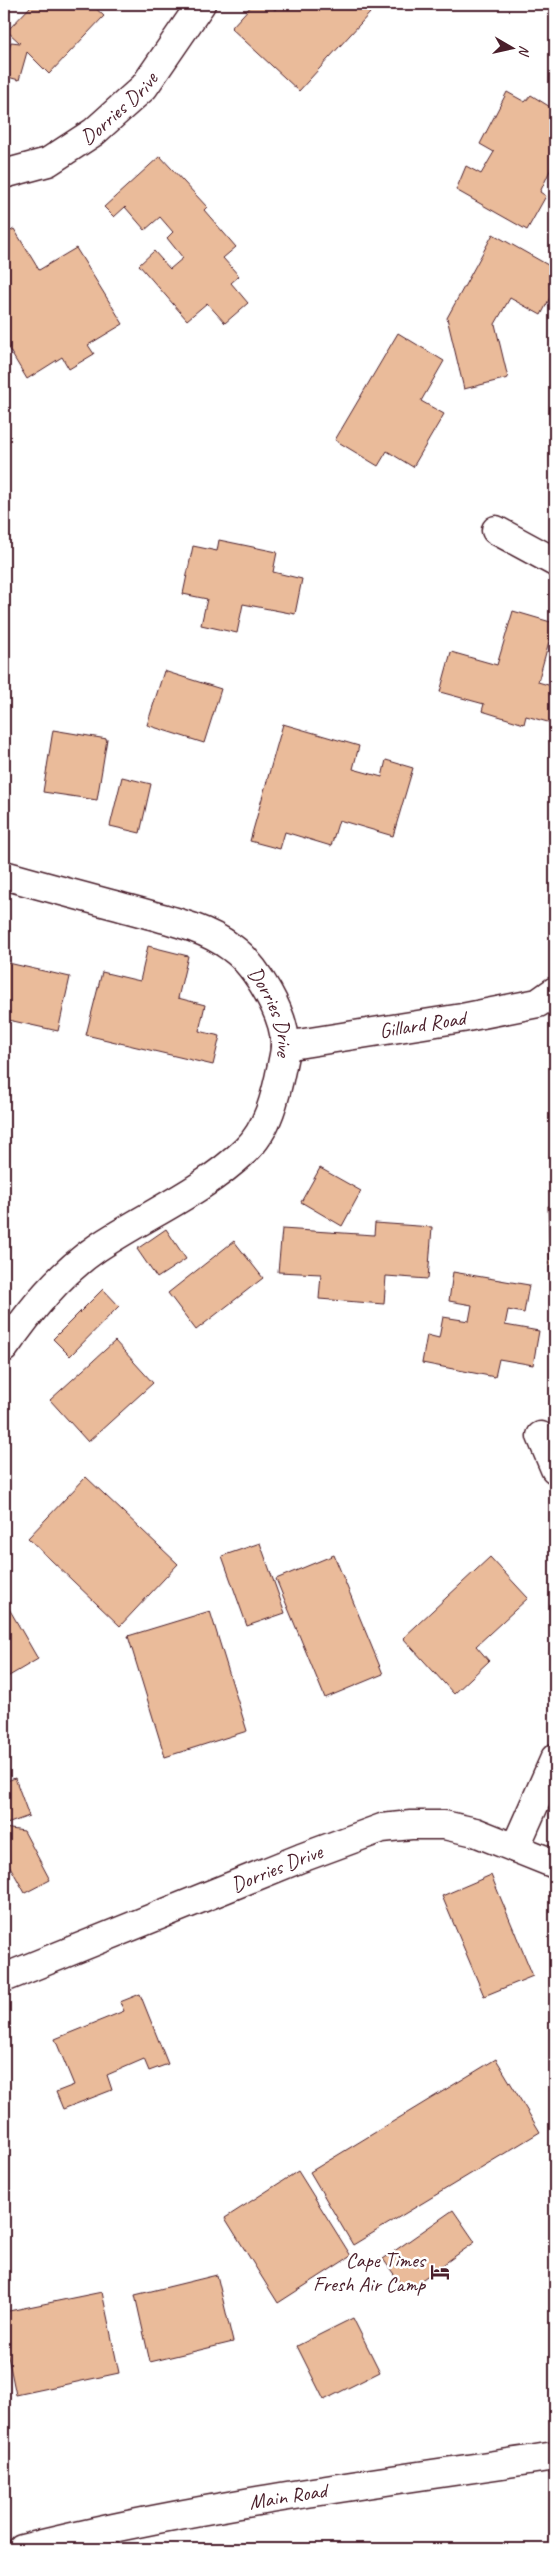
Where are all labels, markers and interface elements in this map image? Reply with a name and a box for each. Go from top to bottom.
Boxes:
north arrow [486,22,536,72]
text: N [515,44,533,58]
street label: Dorries Drive [76,66,164,150]
street label: Dorries Drive [242,961,298,1060]
street label: Gillard Road [377,1004,471,1044]
street label: Dorries Drive [227,1838,327,1898]
place label: Cape Times Fresh Air Camp [313,2247,427,2297]
hotel icon: Cape Times Fresh Air Camp [429,2261,451,2283]
street label: Main Road [247,2477,332,2515]

